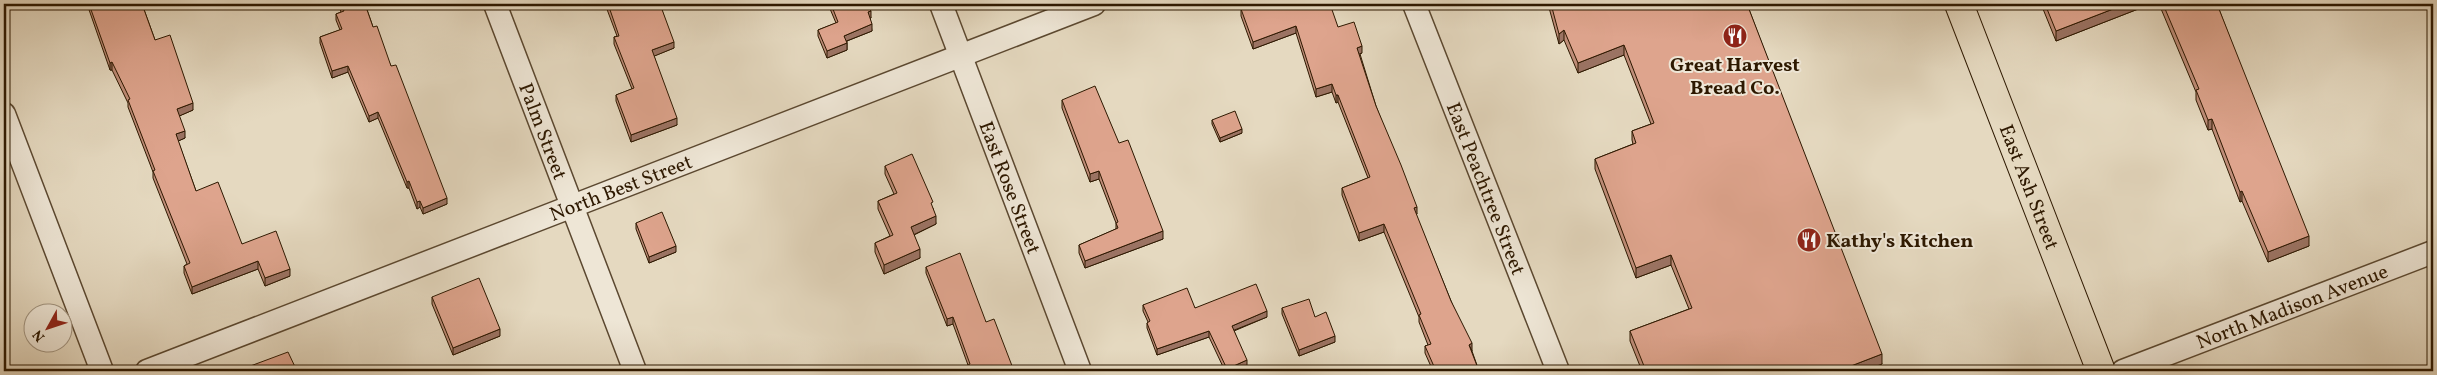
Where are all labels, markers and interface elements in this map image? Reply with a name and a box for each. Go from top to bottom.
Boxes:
restaurant icon: Great Harvest Bread Co. [1722,23,1748,49]
place label: Great Harvest Bread Co. [1670,52,1800,103]
street label: Palm Street [510,79,573,184]
street label: East Peachtree Street [1438,99,1531,280]
street label: East Rose Street [971,118,1046,258]
street label: East Ash Street [1991,121,2065,254]
street label: North Best Street [546,149,697,230]
restaurant icon: Kathy's Kitchen [1796,227,1822,253]
place label: Kathy's Kitchen [1826,228,1973,256]
street label: North Madison Avenue [2193,258,2393,358]
north arrow [22,302,72,352]
text: N [29,325,50,345]

